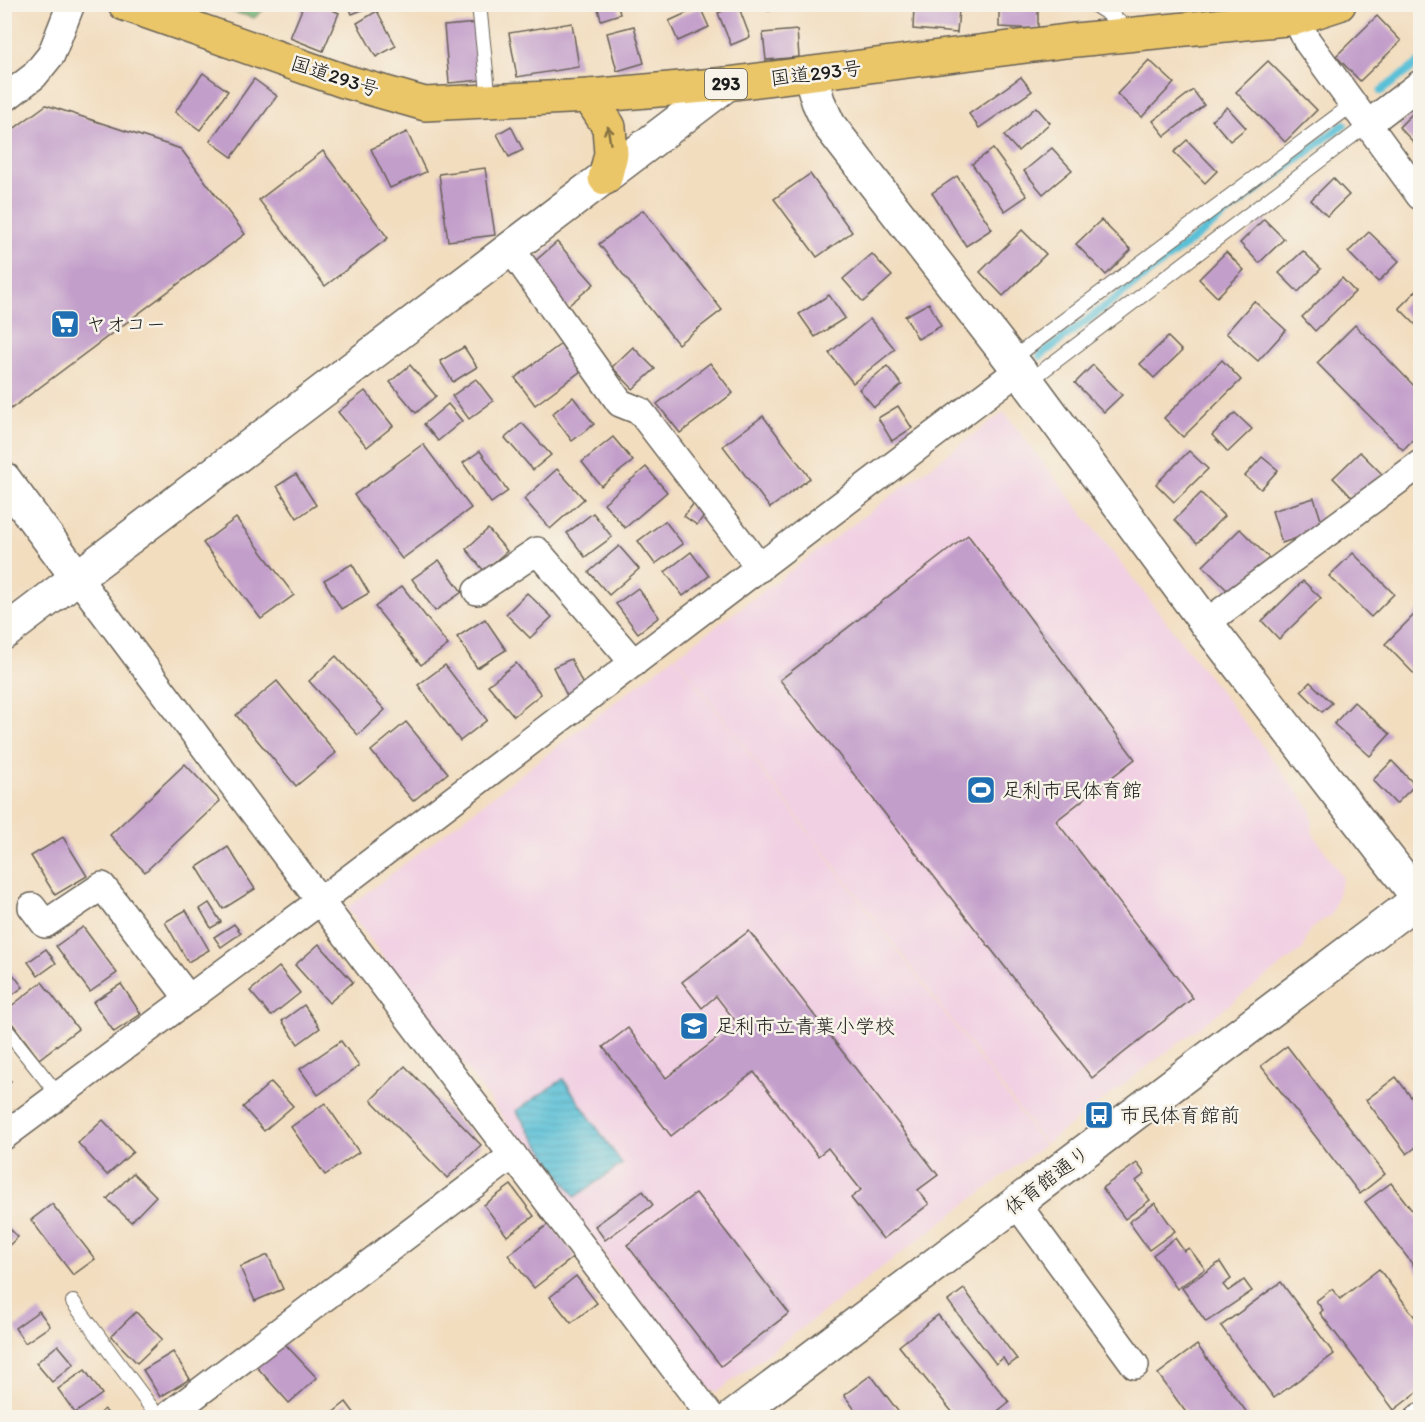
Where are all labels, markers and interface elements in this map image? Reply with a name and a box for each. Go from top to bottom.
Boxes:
street label: 国道293号 [288,50,382,102]
street label: 国道293号 [769,55,863,91]
road number: 293 [705,69,747,99]
one-way arrow [604,126,615,145]
supermarket icon: ヤオコー [49,308,81,340]
place label: ヤオコー [86,312,166,336]
sports icon: 足利市民体育館 [965,774,997,806]
place label: 足利市民体育館 [1002,778,1142,802]
school or university icon: 足利市立青葉小学校 [678,1010,710,1042]
place label: 足利市立青葉小学校 [715,1014,895,1038]
bus stop icon: 市民体育館前 [1083,1099,1115,1131]
place label: 市民体育館前 [1120,1103,1240,1127]
street label: 体育館通り [1000,1140,1094,1220]

